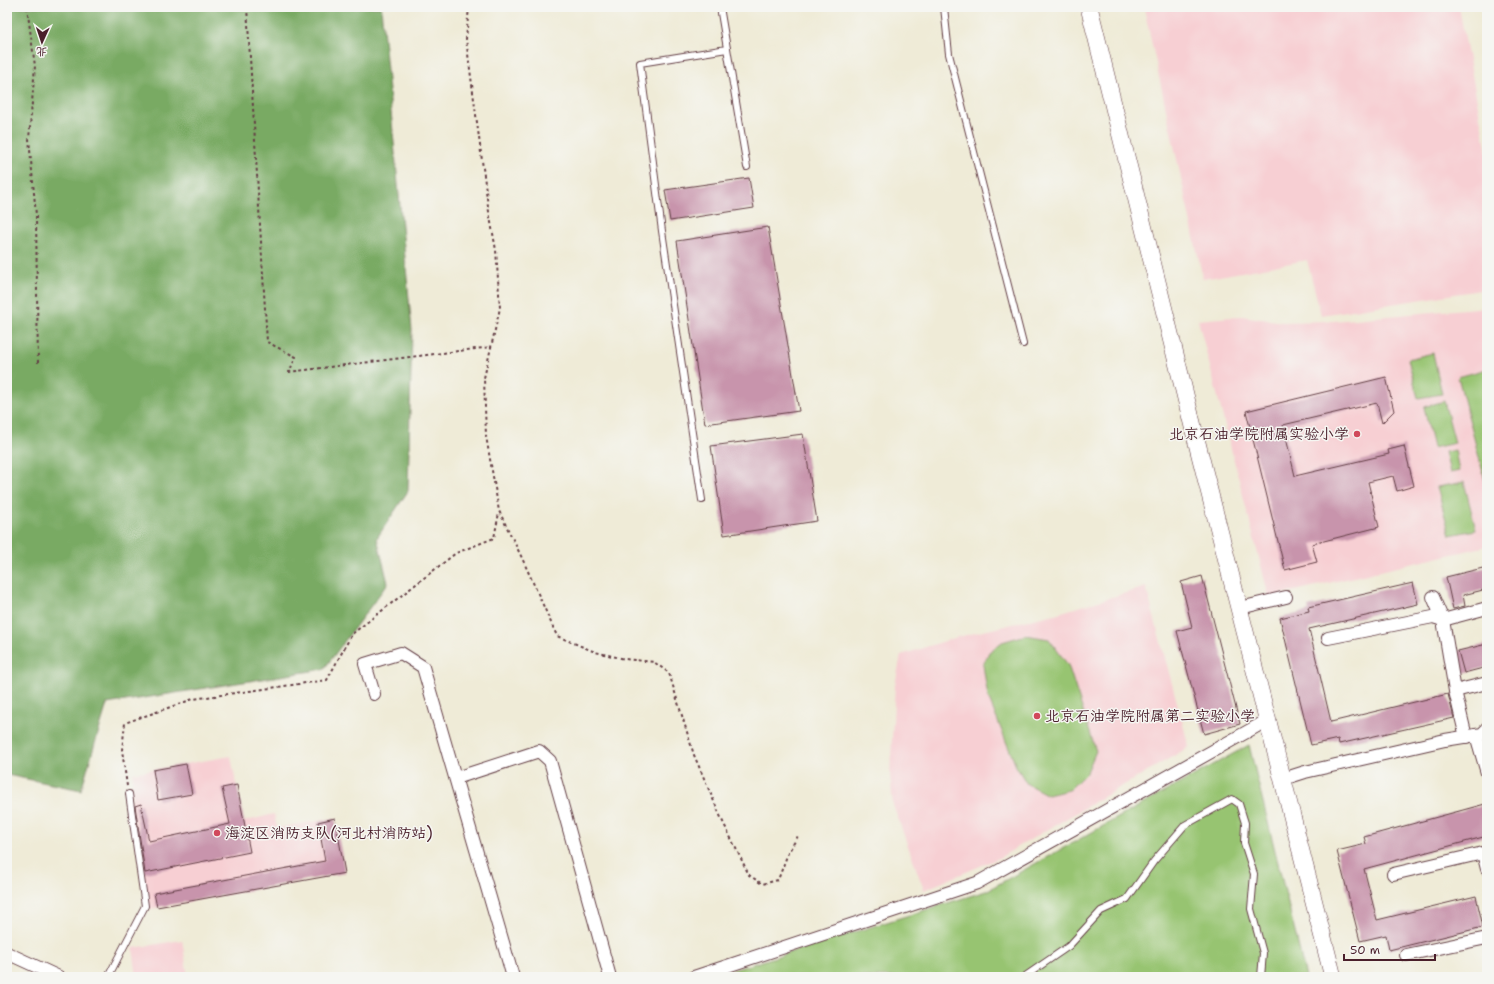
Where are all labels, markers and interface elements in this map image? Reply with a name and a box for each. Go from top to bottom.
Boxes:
north arrow [22,22,62,62]
text: 北 [36,44,47,59]
place label: 北京石油学院附属实验小学 [1169,424,1349,444]
marker: 北京石油学院附属实验小学 [1352,429,1362,439]
place label: 北京石油学院附属第二实验小学 [1045,706,1255,726]
marker: 北京石油学院附属第二实验小学 [1032,711,1042,721]
place label: 海淀区消防支队(河北村消防站) [225,823,433,843]
marker: 海淀区消防支队(河北村消防站) [212,828,222,838]
scale bar [1344,936,1435,962]
text: 50 m [1350,942,1380,958]

